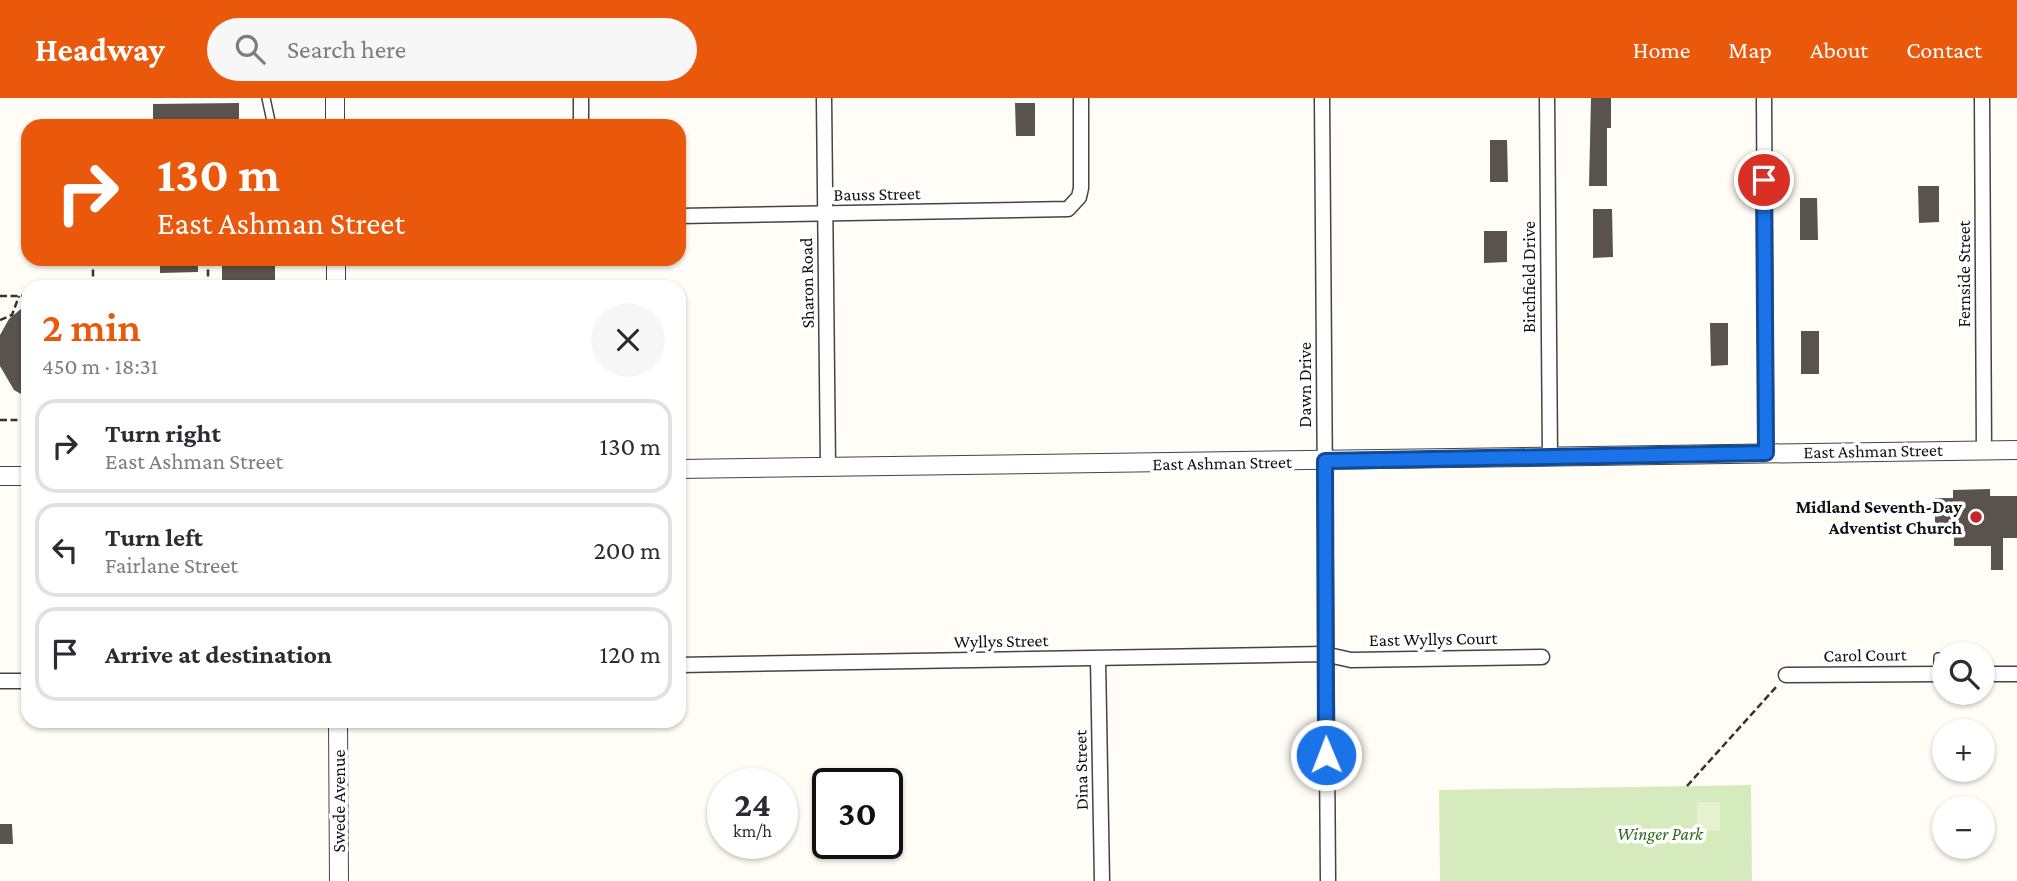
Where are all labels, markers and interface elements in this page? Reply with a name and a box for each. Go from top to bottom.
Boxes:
search box [207,18,697,81]
icon: search [231,30,269,68]
text: Headway [35,31,165,68]
text: Search here [287,35,406,64]
text: Home [1633,36,1690,63]
text: Map [1728,36,1772,63]
text: About [1810,36,1868,63]
text: Contact [1906,36,1982,63]
icon: right [42,147,133,238]
text: 130 m [157,147,280,202]
pin [1734,150,1794,210]
icon: arrive [1745,161,1783,199]
street label: Bauss Street [833,183,922,205]
text: East Ashman Street [157,205,405,241]
street label: Fernside Street [1954,219,1974,328]
street label: Birchfield Drive [1519,221,1539,333]
street label: Sharon Road [796,237,818,329]
text: 2 min [42,303,141,350]
button: close [591,303,665,377]
street label: Dawn Drive [1295,342,1315,428]
text: 450 m · 18:31 [42,353,158,379]
text: Turn right [105,419,221,448]
icon: right [46,427,84,465]
text: 130 m [600,432,661,461]
street label: East Ashman Street [1803,440,1944,462]
text: East Ashman Street [105,448,283,474]
street label: East Ashman Street [1152,452,1293,474]
place label: Midland Seventh-Day Adventist Church [1796,497,1963,538]
marker: Midland Seventh-Day Adventist Church [1968,509,1984,525]
text: Turn left [105,523,203,552]
icon: left [46,531,84,569]
text: 200 m [593,536,661,565]
text: Fairlane Street [105,552,238,578]
street label: East Wyllys Court [1369,628,1498,650]
street label: Wyllys Street [953,630,1050,652]
icon: arrive [46,635,84,673]
text: Arrive at destination [105,640,332,669]
text: 120 m [600,640,661,669]
map controls [1932,642,1995,859]
button: search [1932,642,1995,705]
street label: Carol Court [1823,644,1908,666]
position arrow [1289,718,1363,792]
button: + [1932,719,1995,782]
street label: Dina Street [1070,729,1092,810]
street label: Swede Avenue [329,749,349,852]
speed limit sign: 30 [812,768,903,859]
text: 24 [734,785,771,824]
button: − [1932,796,1995,859]
text: km/h [733,821,772,841]
park label: Winger Park [1617,824,1704,844]

